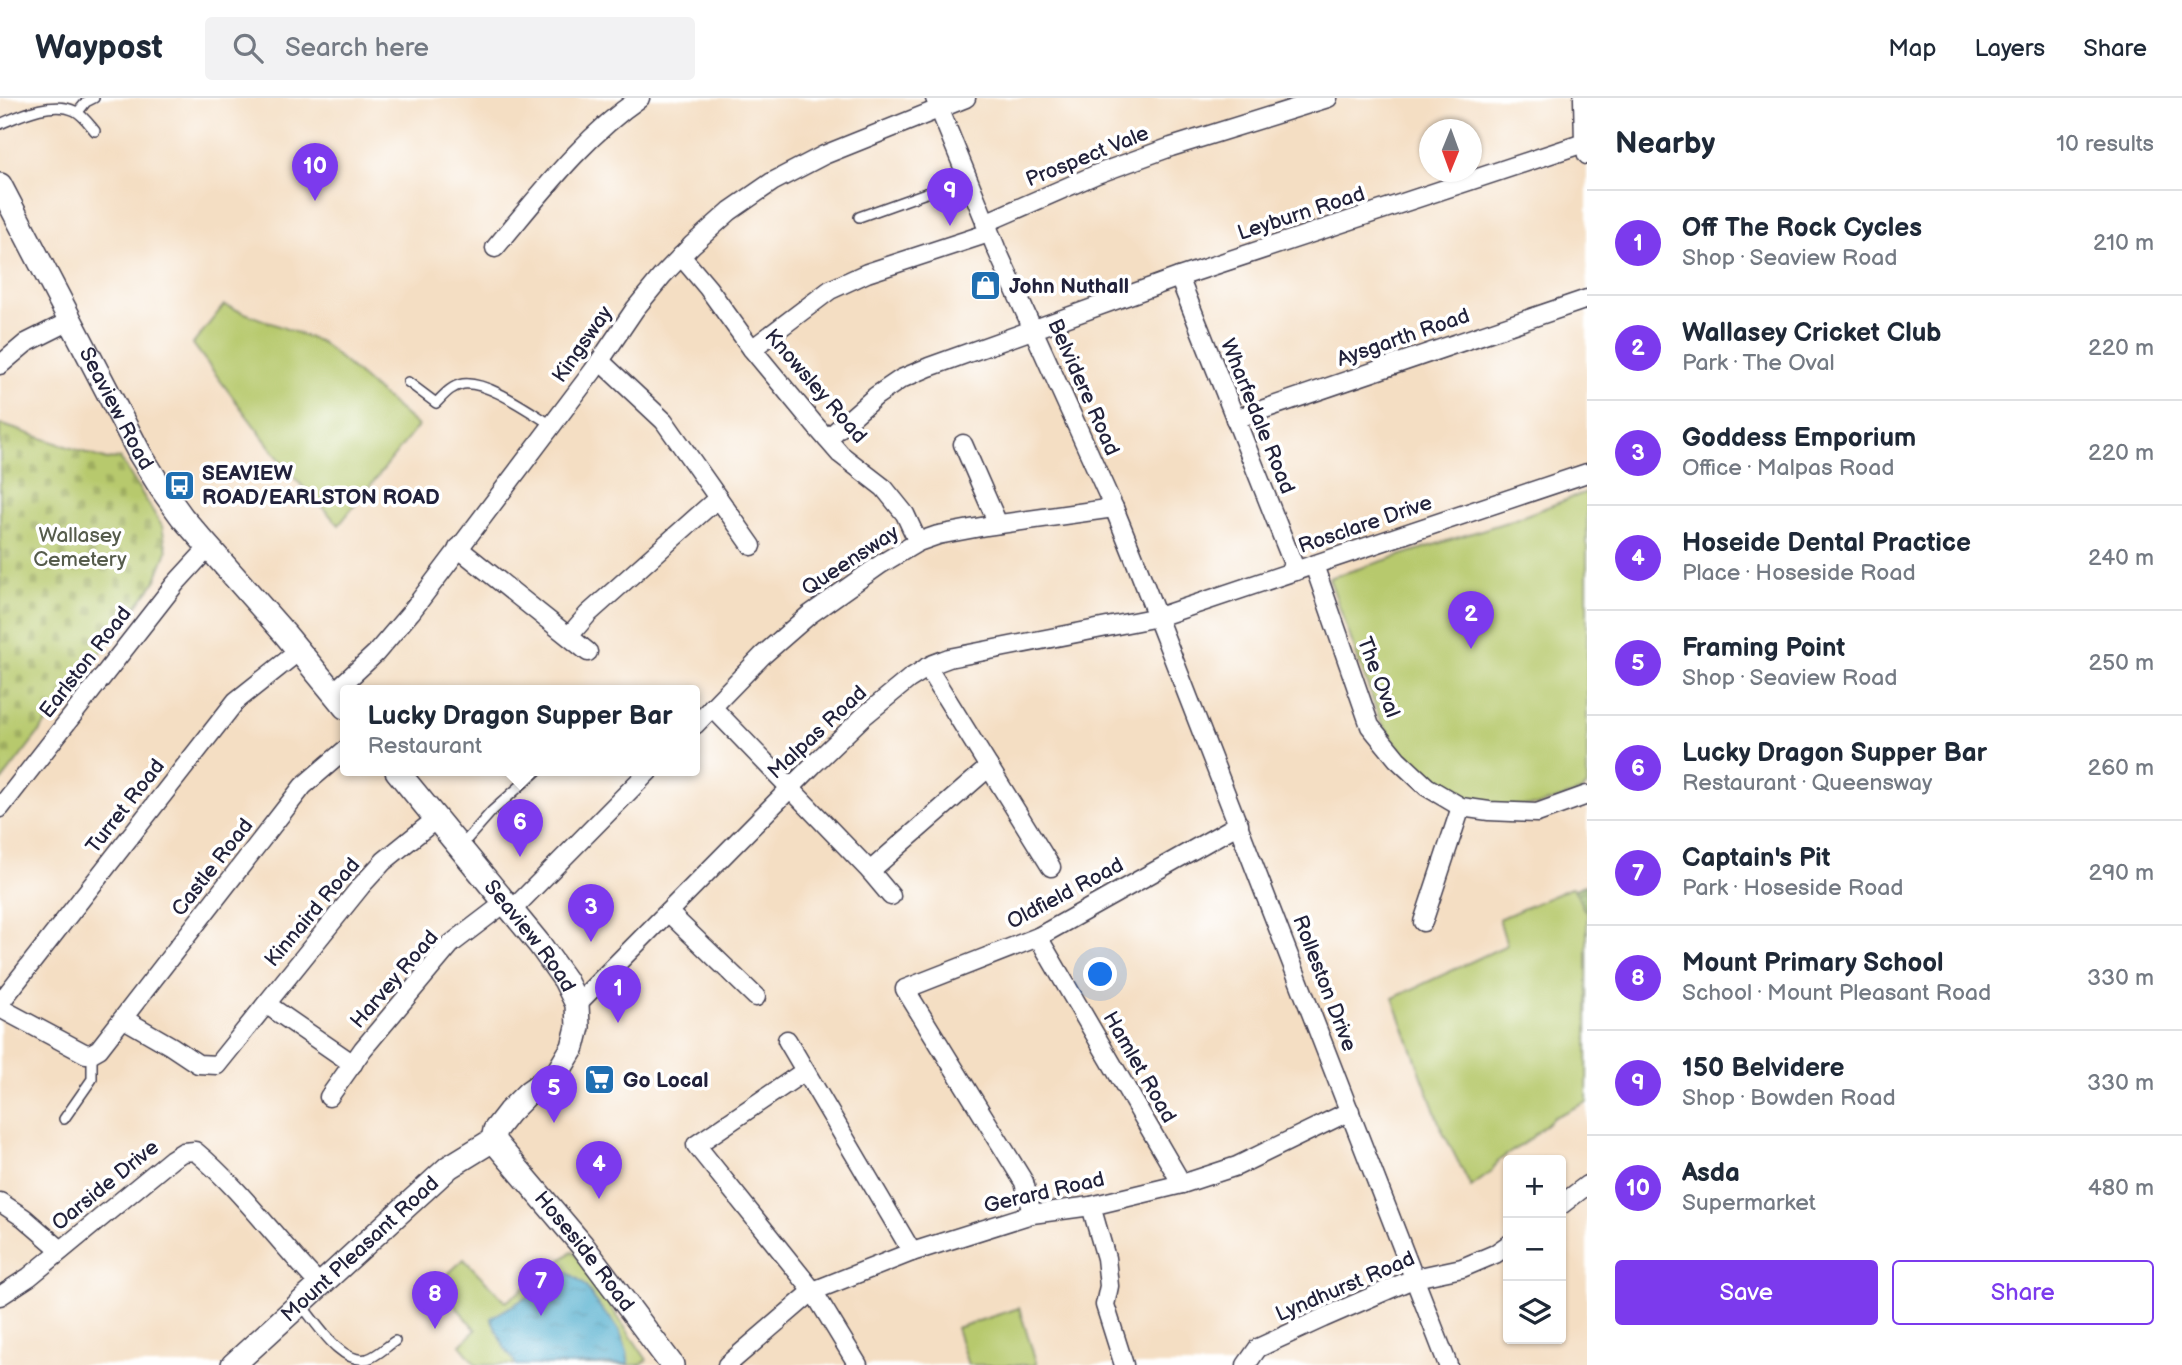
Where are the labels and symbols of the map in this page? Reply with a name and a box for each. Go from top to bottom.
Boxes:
north arrow [1419,119,1482,182]
street label: Prospect Vale [1022,120,1152,192]
pin: 10 [292,143,338,201]
pin: 9 [927,168,973,226]
street label: Leyburn Road [1234,181,1368,246]
shop icon: John Nuthall [969,269,1003,303]
place label: John Nuthall [1009,274,1129,299]
street label: Kingsway [547,301,618,388]
street label: Aysgarth Road [1334,303,1473,372]
street label: Belvidere Road [1042,315,1125,459]
street label: Knowsley Road [759,324,872,449]
street label: Wharfedale Road [1215,335,1300,497]
street label: Seaview Road [74,343,159,475]
place label: SEAVIEW ROAD/EARLSTON ROAD [202,461,440,510]
bus stop icon: SEAVIEW ROAD/EARLSTON ROAD [162,468,196,502]
street label: Rosclare Drive [1295,490,1435,559]
street label: Queensway [797,520,904,601]
park label: Wallasey Cemetery [33,523,127,572]
pin: 2 [1448,591,1494,649]
street label: Earlston Road [34,602,137,723]
street label: The Oval [1352,633,1405,721]
street label: Malpas Road [763,680,872,784]
street label: Turret Road [81,754,170,858]
pin: 6 [497,799,543,857]
street label: Castle Road [166,813,258,921]
street label: Oldfield Road [1003,852,1128,935]
street label: Kinnaird Road [260,853,365,972]
street label: Seaview Road [479,875,581,996]
pin: 3 [568,884,614,942]
street label: Rolleston Drive [1287,912,1362,1055]
street label: Harvey Road [345,925,444,1033]
your location [1083,957,1117,991]
pin: 1 [595,965,641,1023]
street label: Hamlet Road [1098,1007,1182,1127]
supermarket icon: Go Local [583,1063,617,1097]
pin: 5 [531,1065,577,1123]
place label: Go Local [623,1068,709,1093]
street label: Oarside Drive [47,1135,164,1236]
pin: 4 [576,1141,622,1199]
street label: Gerard Road [981,1166,1107,1218]
street label: Mount Pleasant Road [276,1171,444,1328]
street label: Hoseside Road [529,1186,639,1316]
street label: Lyndhurst Road [1272,1246,1419,1327]
pin: 7 [518,1258,564,1316]
pin: 8 [412,1271,458,1329]

